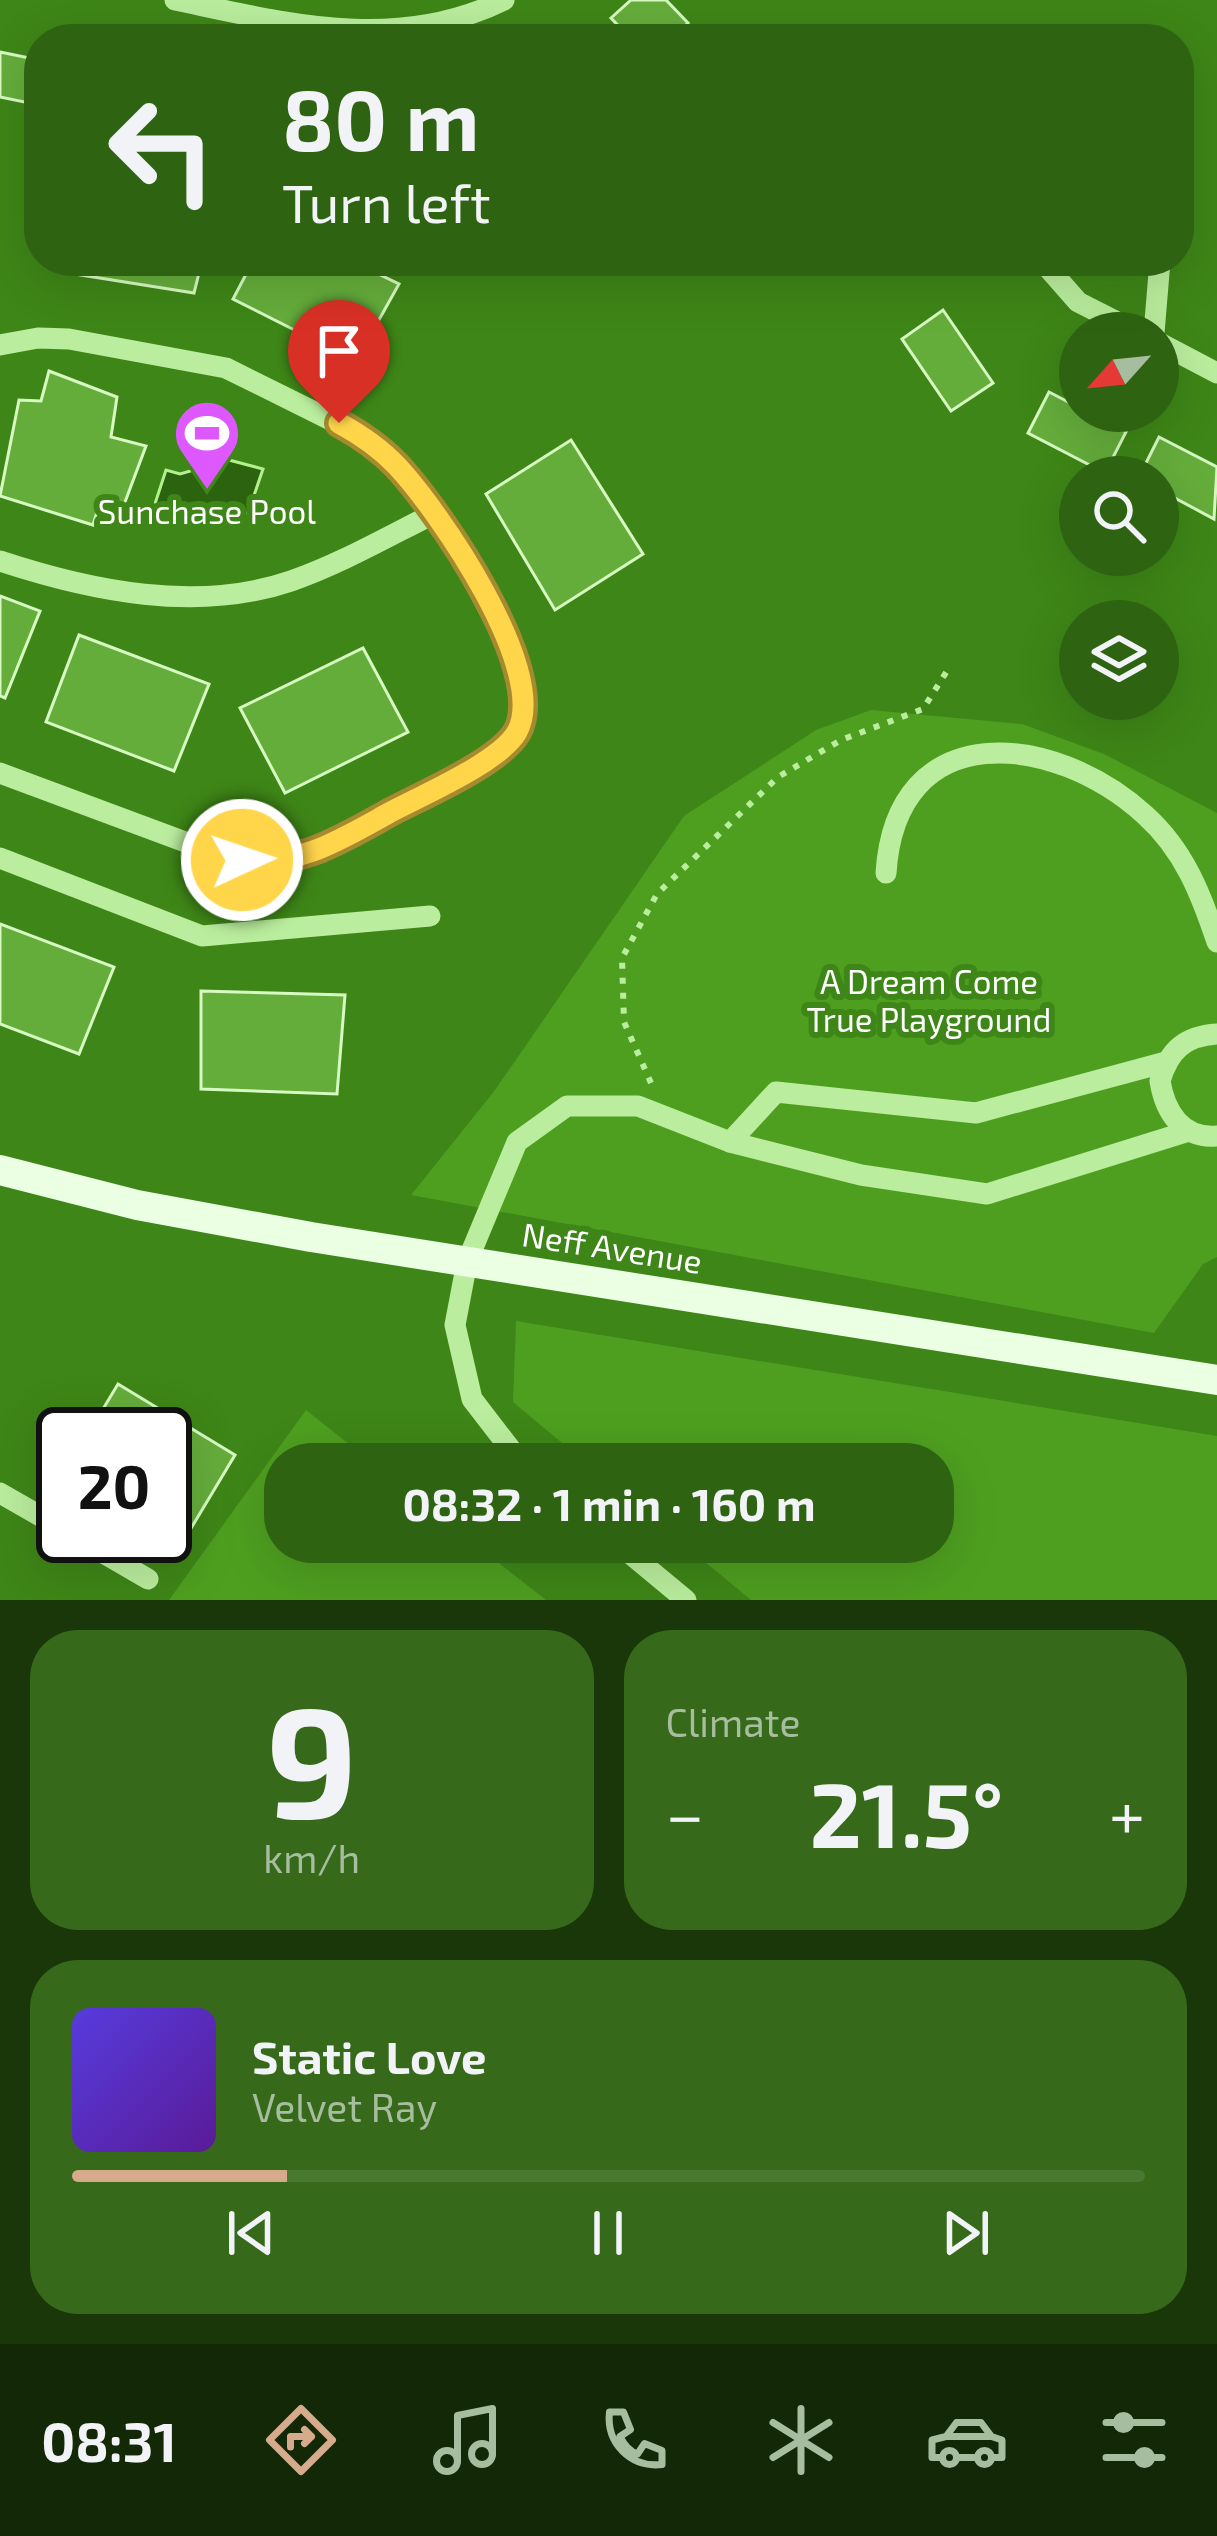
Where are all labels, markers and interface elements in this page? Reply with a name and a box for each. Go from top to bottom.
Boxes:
text: 80 m [282,67,479,168]
icon: left [84,72,240,228]
text: Turn left [282,169,491,234]
pin [288,300,390,423]
north arrow [1059,312,1179,432]
map controls [1059,312,1179,720]
icon: arrive [306,318,372,384]
sports icon: Sunchase Pool [172,398,242,492]
button: search [1059,456,1179,576]
place label: Sunchase Pool [98,491,316,531]
button: layers [1059,600,1179,720]
position arrow [179,797,305,923]
park label: A Dream Come True Playground [807,961,1051,1039]
street label: Neff Avenue [519,1213,705,1281]
speed limit sign: 20 [36,1407,192,1563]
text: 08:32 · 1 min · 160 m [402,1476,816,1530]
text: 9 [266,1662,358,1849]
text: Climate [666,1698,800,1745]
text: 21.5° [809,1758,1003,1866]
text: − [666,1773,704,1852]
text: + [1109,1773,1145,1852]
text: km/h [263,1834,360,1881]
text: Static Love [252,2029,487,2083]
text: Velvet Ray [252,2083,437,2130]
icon: previous [218,2200,284,2266]
icon: pause [575,2200,641,2266]
icon: next [933,2200,999,2266]
icon: directions [259,2398,343,2482]
icon: music [426,2398,510,2482]
icon: phone [592,2398,676,2482]
icon: climate [759,2398,843,2482]
icon: car [925,2398,1009,2482]
icon: filters [1092,2398,1176,2482]
text: 08:31 [41,2408,177,2473]

